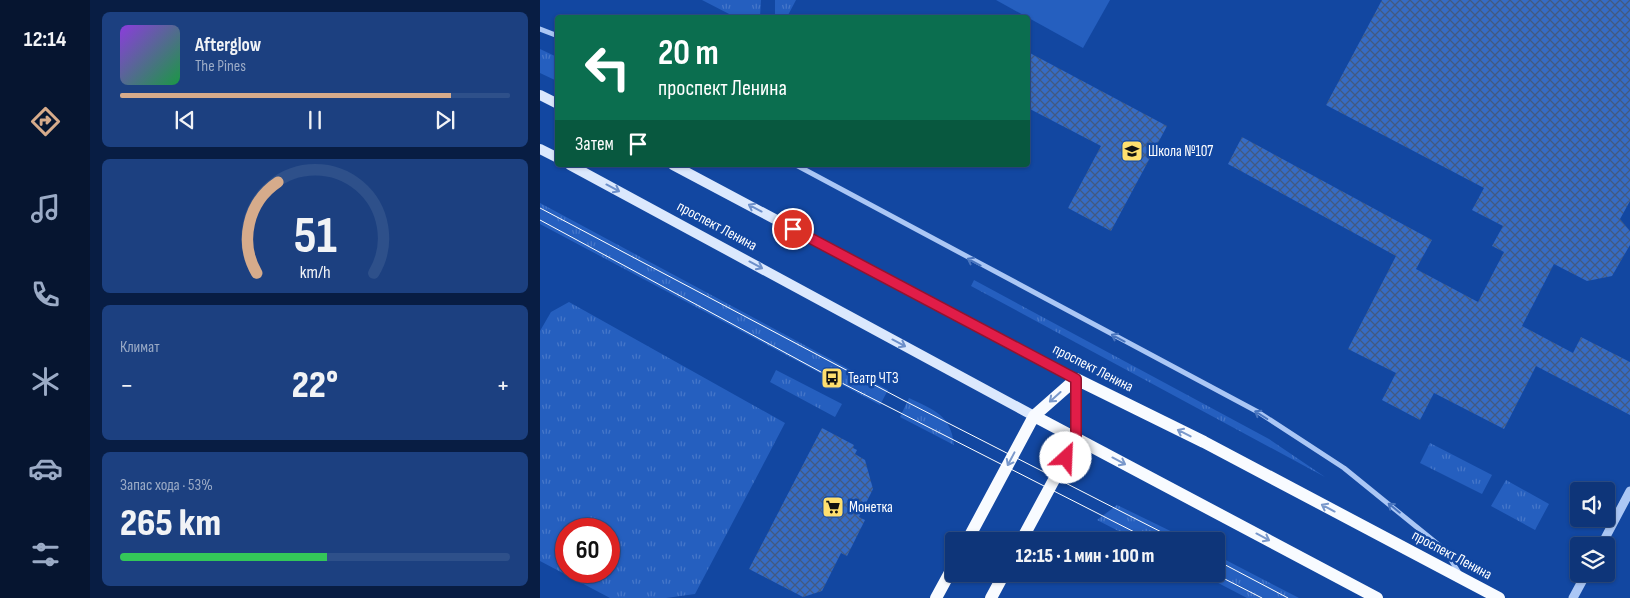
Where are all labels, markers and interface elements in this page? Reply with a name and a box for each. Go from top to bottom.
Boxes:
text: 12:14 [24,26,66,53]
text: 20 m [658,32,719,75]
text: Afterglow [195,34,261,57]
icon: left [575,35,640,100]
text: The Pines [195,57,246,76]
text: проспект Ленина [658,75,787,102]
icon: directions [28,104,63,139]
icon: previous [171,106,199,134]
icon: pause [301,106,329,134]
icon: next [431,106,459,134]
icon: arrive [624,130,652,158]
text: Затем [575,133,614,156]
school or university icon: Школа №107 [1120,139,1144,163]
place label: Школа №107 [1148,142,1213,161]
one-way arrow [605,183,620,193]
icon: music [28,191,63,226]
street label: проспект Ленина [674,197,760,255]
one-way arrow [747,203,762,213]
text: 51 [293,205,337,268]
pin [772,208,814,250]
icon: arrive [779,215,807,243]
one-way arrow [967,257,982,267]
one-way arrow [748,261,762,271]
text: km/h [300,262,330,283]
icon: phone [28,277,63,312]
one-way arrow [1111,333,1126,342]
text: Климат [120,338,160,357]
one-way arrow [891,338,905,348]
street label: проспект Ленина [1050,340,1137,397]
text: 22° [292,363,338,408]
icon: climate [28,364,63,399]
bus stop icon: Театр ЧТЗ [820,366,844,390]
text: − [120,369,134,402]
text: + [496,369,510,402]
place label: Театр ЧТЗ [848,369,899,388]
one-way arrow [1049,391,1062,403]
one-way arrow [1255,409,1269,419]
one-way arrow [1177,427,1192,437]
position arrow [1039,431,1091,483]
icon: car [28,451,63,486]
one-way arrow [1006,451,1016,466]
one-way arrow [1111,457,1126,467]
text: Запас хода · 53% [120,476,213,495]
map controls [1570,482,1615,582]
button: sound [1570,482,1615,527]
supermarket icon: Монетка [821,495,845,519]
place label: Монетка [849,498,893,517]
text: 265 km [120,501,221,546]
one-way arrow [1320,503,1335,513]
one-way arrow [1387,503,1400,514]
speed limit sign: 60 [555,518,620,583]
street label: проспект Ленина [1409,526,1495,584]
one-way arrow [1255,533,1270,542]
icon: filters [28,537,63,572]
button: layers [1570,537,1615,582]
text: 12:15 · 1 мин · 100 m [1016,545,1154,568]

